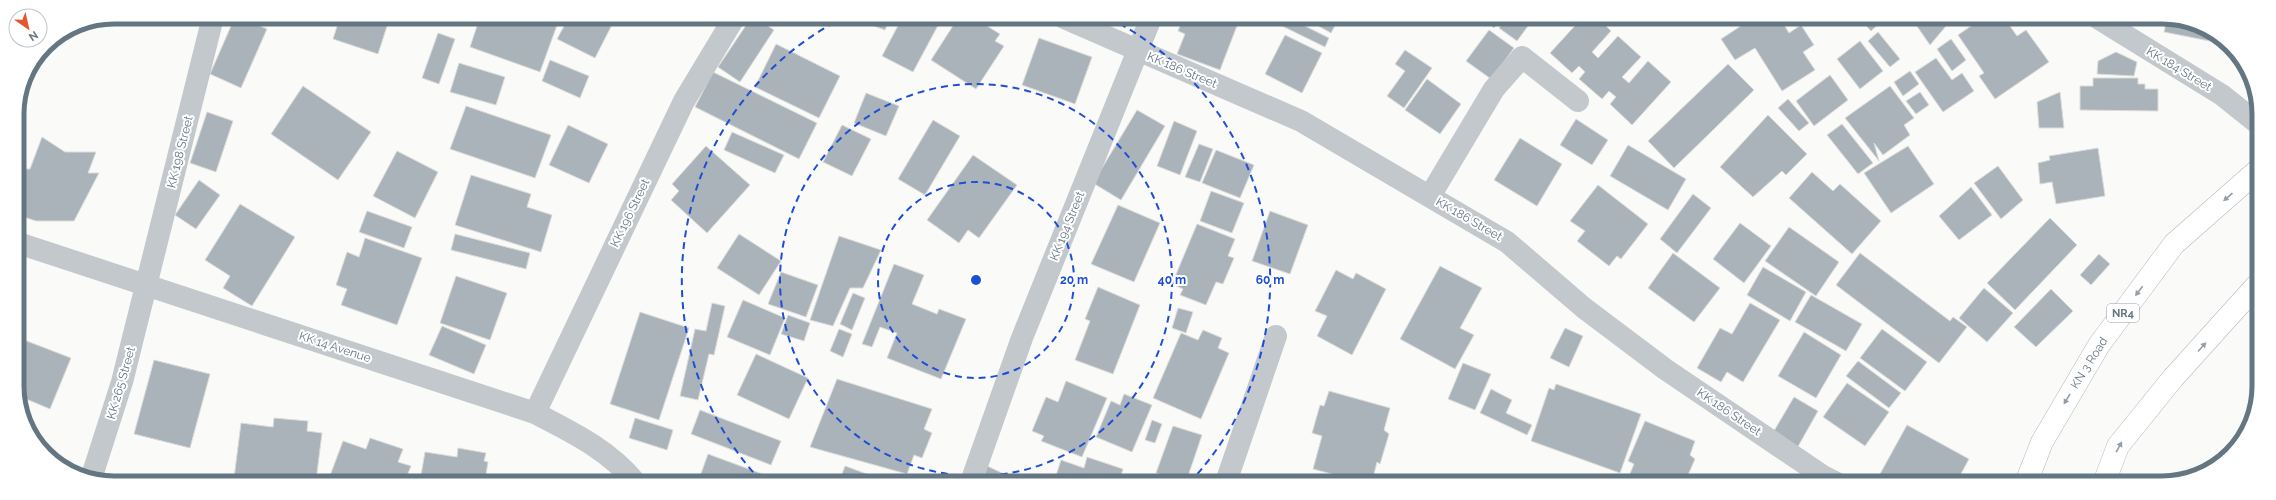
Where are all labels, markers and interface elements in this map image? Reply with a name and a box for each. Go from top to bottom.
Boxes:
north arrow [8,8,48,48]
text: N [26,28,40,44]
street label: KK 184 Street [2144,44,2214,94]
street label: KK 186 Street [1145,49,1219,91]
street label: KK 198 Street [164,114,196,190]
street label: KK 196 Street [607,177,653,249]
street label: KK 194 Street [1047,189,1087,263]
one-way arrow [2223,192,2232,201]
street label: KK 186 Street [1433,194,1505,244]
centre of rings [969,273,983,287]
text: 20 m [1060,273,1088,287]
text: 40 m [1158,273,1186,287]
text: 60 m [1256,273,1284,287]
one-way arrow [2135,286,2143,296]
road number: NR4 [2107,304,2139,322]
street label: KK 14 Avenue [297,329,373,365]
street label: KN 3 Road [2068,335,2110,391]
one-way arrow [2197,342,2206,352]
street label: KK 265 Street [104,345,138,421]
street label: KK 186 Street [1694,385,1764,439]
one-way arrow [2063,394,2071,404]
one-way arrow [2116,441,2122,453]

